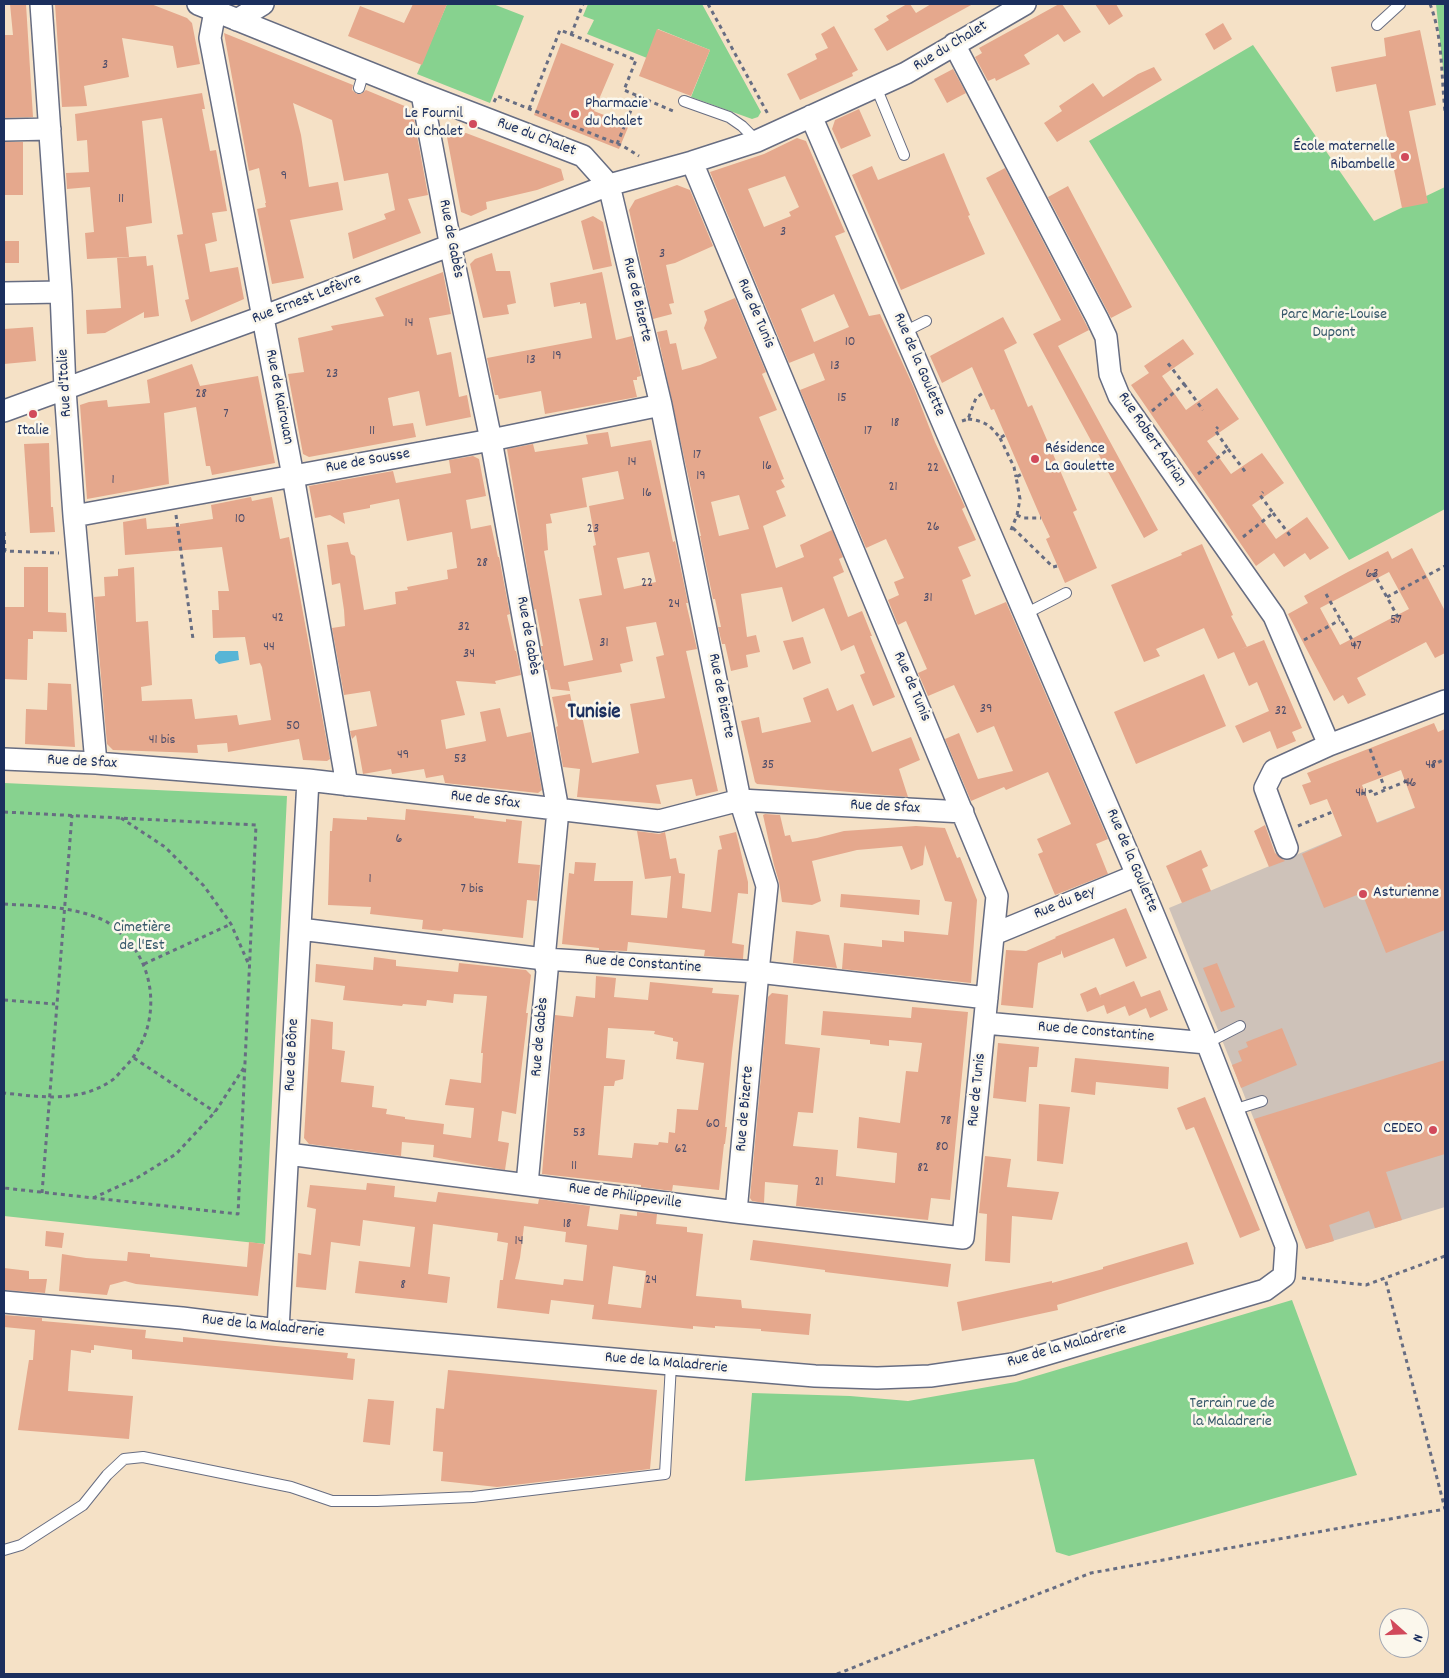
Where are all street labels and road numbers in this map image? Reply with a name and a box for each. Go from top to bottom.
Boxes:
street label: Rue du Chalet [911,17,991,77]
street label: Rue du Chalet [494,114,578,162]
street label: Rue de Gabès [433,198,467,280]
street label: Rue de Bizerte [617,256,655,344]
street label: Rue Ernest Lefèvre [250,270,364,330]
street label: Rue de Tunis [732,276,778,352]
street label: Rue de la Goulette [888,310,948,420]
street label: Rue d'Italie [55,348,77,418]
street label: Rue de Kairouan [259,348,297,446]
street label: Rue Robert Adrian [1112,389,1190,491]
street label: Rue de Sousse [324,445,412,479]
street label: Rue de Gabès [511,595,543,677]
street label: Rue de Tunis [888,649,934,725]
street label: Rue de Bizerte [702,652,738,740]
street label: Rue de Sfax [47,752,117,774]
street label: Rue de Sfax [449,787,521,815]
street label: Rue de Sfax [850,797,920,819]
street label: Rue de la Goulette [1101,806,1161,916]
street label: Rue du Bey [1031,883,1099,925]
street label: Rue de Constantine [584,951,702,979]
street label: Rue de Gabès [528,996,554,1078]
street label: Rue de Bône [282,1018,304,1092]
street label: Rue de Constantine [1037,1018,1155,1048]
street label: Rue de Tunis [965,1052,991,1128]
street label: Rue de Bizerte [733,1065,759,1153]
street label: Rue de Philippeville [567,1180,683,1214]
street label: Rue de la Maladrerie [201,1311,325,1343]
street label: Rue de la Maladrerie [1005,1321,1129,1373]
street label: Rue de la Maladrerie [604,1349,728,1379]

